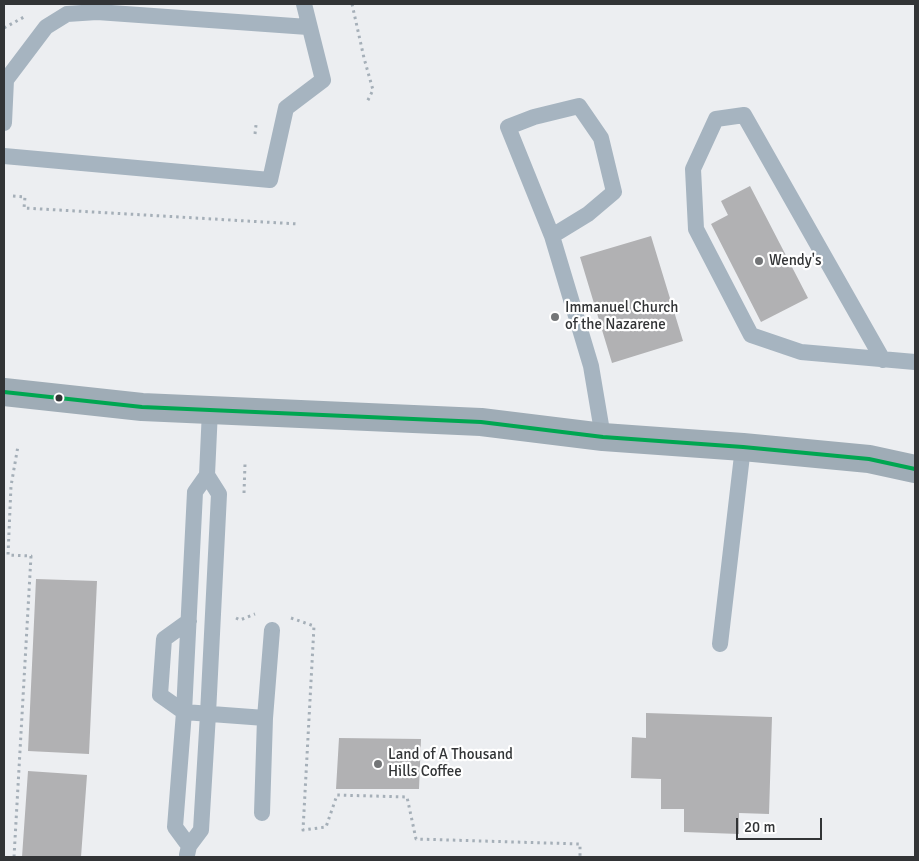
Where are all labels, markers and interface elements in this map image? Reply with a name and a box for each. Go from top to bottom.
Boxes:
place label: Wendy's [769,252,821,270]
marker: Wendy's [753,255,765,267]
place label: Immanuel Church of the Nazarene [565,299,678,334]
marker: Immanuel Church of the Nazarene [549,311,561,323]
unlabelled marker [54,393,64,403]
place label: Land of A Thousand Hills Coffee [388,746,513,781]
marker: Land of A Thousand Hills Coffee [372,758,384,770]
scale bar [739,808,825,840]
text: 20 m [744,818,775,836]

